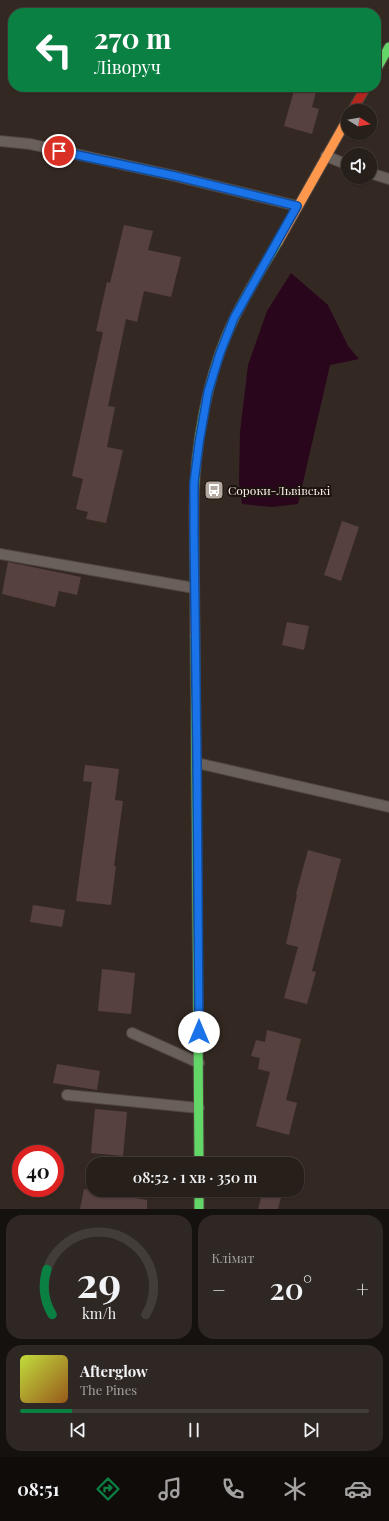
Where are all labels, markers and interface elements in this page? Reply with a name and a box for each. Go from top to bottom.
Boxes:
text: 270 m [94,19,171,56]
icon: left [28,24,80,76]
text: Ліворуч [94,55,161,79]
north arrow [341,104,377,140]
map controls [341,104,377,184]
pin [42,134,76,168]
icon: arrive [48,140,70,162]
button: sound [341,148,377,184]
bus stop icon: Сороки-Львівські [203,479,225,501]
place label: Сороки-Львівські [228,482,331,498]
position arrow [178,1011,220,1053]
speed limit sign: 40 [12,1145,64,1197]
text: 08:52 · 1 хв · 350 m [133,1167,257,1187]
text: Клімат [212,1249,254,1266]
text: 29 [76,1253,121,1308]
text: 20° [270,1268,312,1308]
text: − [212,1274,226,1304]
text: + [356,1274,369,1304]
text: km/h [82,1304,116,1323]
text: Afterglow [80,1361,148,1381]
text: The Pines [80,1381,137,1398]
icon: previous [67,1419,89,1441]
icon: pause [183,1419,205,1441]
icon: next [300,1419,322,1441]
icon: directions [94,1475,122,1503]
icon: music [156,1475,184,1503]
icon: phone [219,1475,247,1503]
icon: climate [281,1475,309,1503]
icon: car [344,1475,372,1503]
text: 08:51 [17,1477,59,1501]

